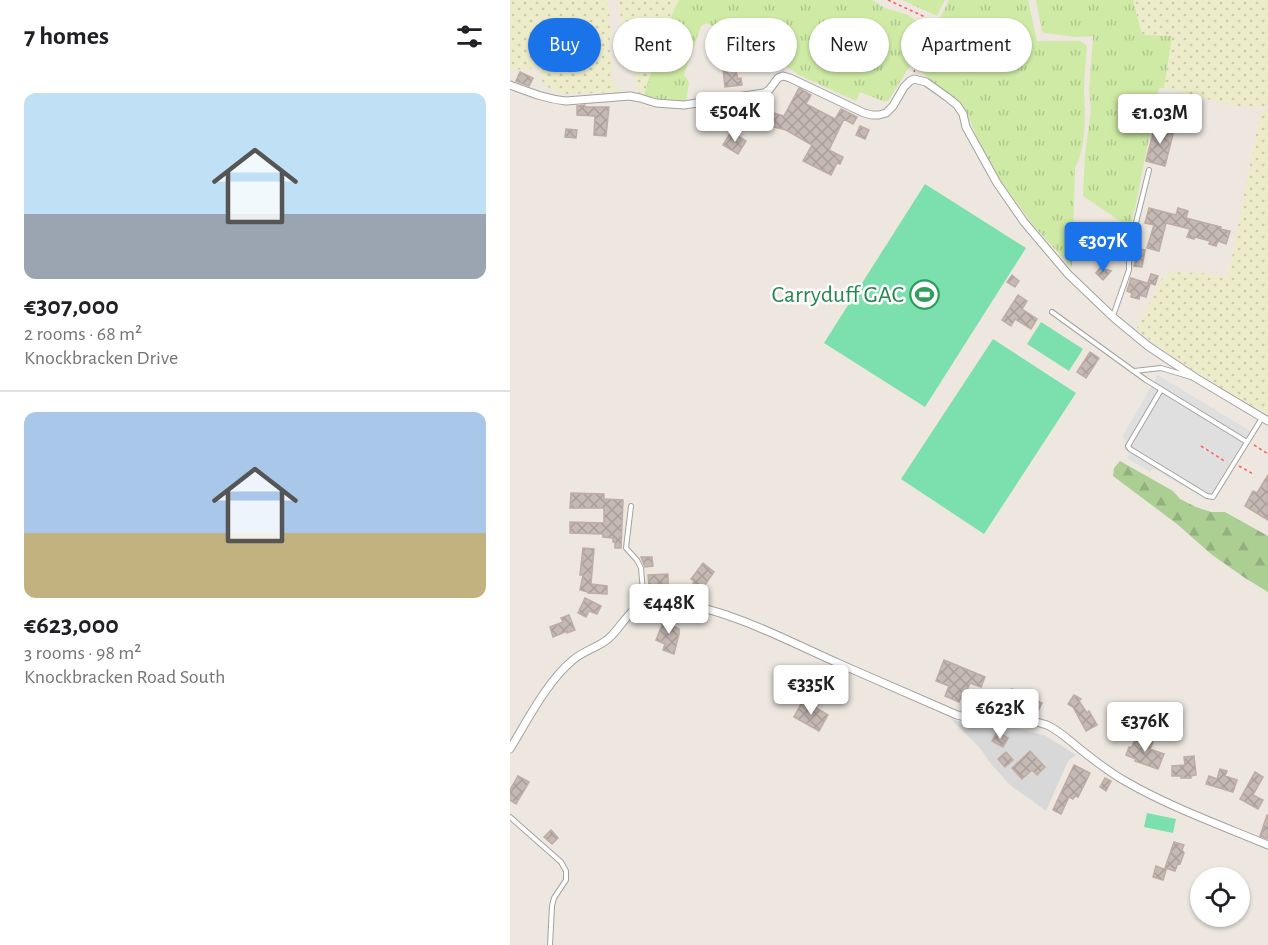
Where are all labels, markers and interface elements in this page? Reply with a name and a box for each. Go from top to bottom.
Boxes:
chip: Buy [528,18,601,72]
chip: Rent [613,18,693,72]
chip: Filters [705,18,797,72]
chip: New [809,18,889,72]
chip: Apartment [901,18,1032,72]
icon: filters [453,20,486,53]
text: 7 homes [24,23,109,49]
pin: €504K [693,92,777,143]
pin: €1.03M [1111,94,1209,145]
text: €504K [710,101,760,121]
text: €1.03M [1132,103,1188,123]
icon: home [201,132,309,240]
pin: €307K [1061,222,1145,273]
text: €307K [1079,231,1127,251]
sports icon: Carryduff GAC [909,279,941,311]
place label: Carryduff GAC [772,283,904,307]
text: €307,000 [24,293,119,319]
text: 2 rooms · 68 m² [24,324,142,344]
text: Knockbracken Drive [24,348,178,368]
icon: home [201,451,309,559]
pin: €448K [627,584,711,635]
text: €448K [644,593,695,613]
text: €623,000 [24,612,119,638]
text: 3 rooms · 98 m² [24,643,141,663]
pin: €335K [769,665,853,716]
text: Knockbracken Road South [24,667,226,687]
text: €335K [788,674,834,694]
pin: €623K [958,689,1042,740]
text: €623K [976,698,1024,718]
pin: €376K [1103,702,1187,753]
text: €376K [1121,711,1169,731]
map controls [1190,867,1250,927]
button: locate [1190,867,1250,927]

